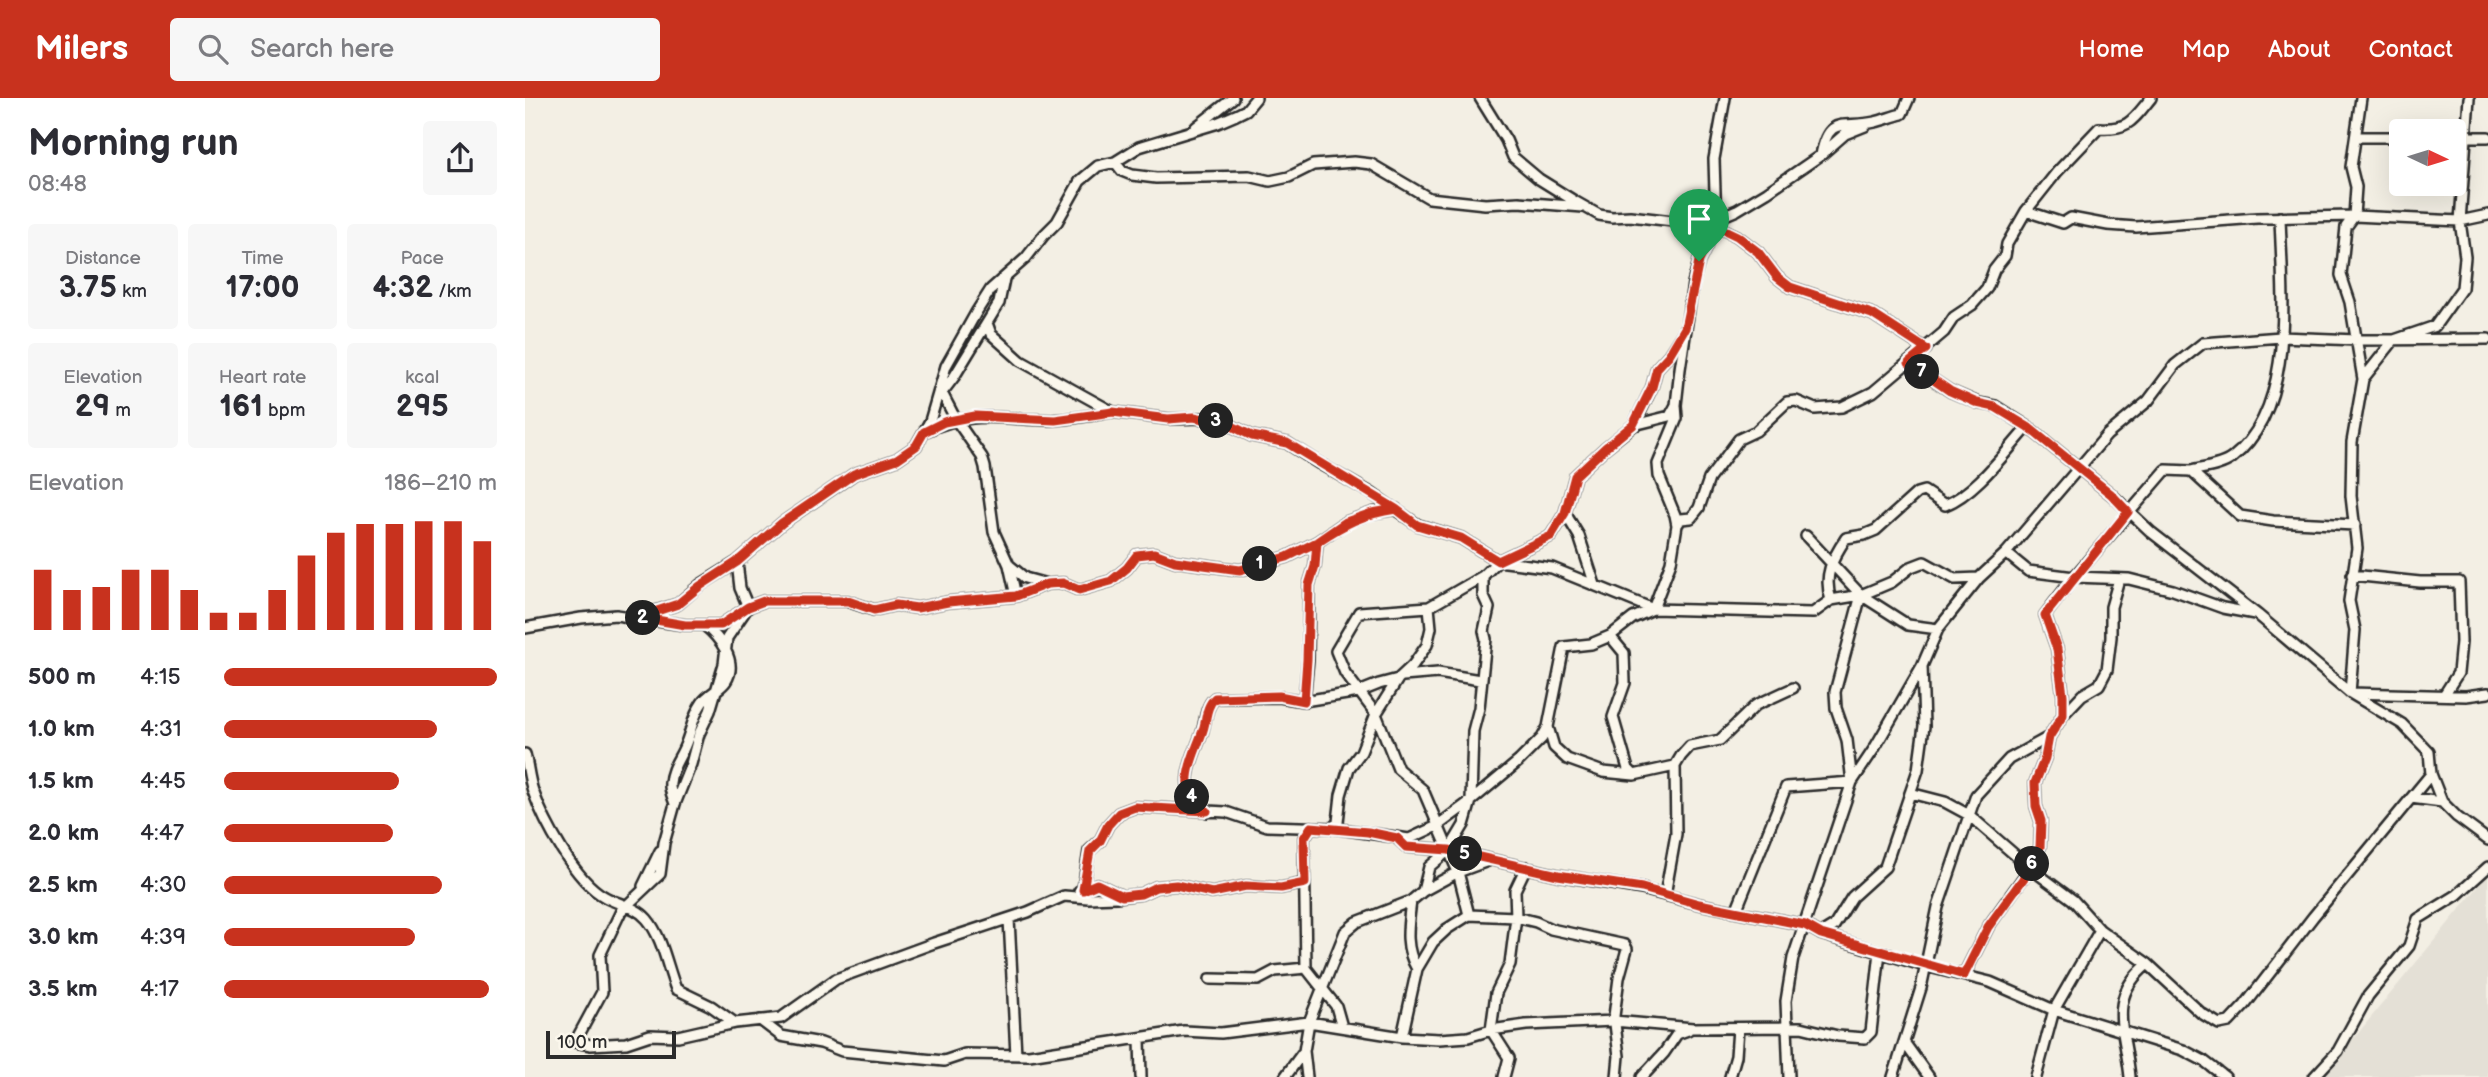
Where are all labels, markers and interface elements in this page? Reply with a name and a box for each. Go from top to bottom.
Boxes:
search box [170,18,660,81]
text: Milers [35,29,128,69]
icon: search [194,30,232,68]
text: Search here [250,34,394,65]
text: Home [2079,35,2144,64]
text: Map [2182,35,2230,64]
text: About [2268,35,2330,64]
text: Contact [2368,35,2453,64]
north arrow [2389,119,2466,196]
map controls [2389,119,2466,196]
text: Morning run [28,121,239,166]
button: share [423,121,497,195]
text: 08:48 [28,170,87,198]
pin [1669,189,1729,261]
icon: arrive [1680,200,1718,238]
text: Distance [65,247,141,270]
text: Time [241,247,284,270]
text: Pace [401,247,444,270]
text: 3.75 [59,270,117,306]
text: 17:00 [226,270,299,306]
text: 4:32 [373,270,433,306]
text: km [117,280,147,303]
text: /km [433,280,472,303]
pin: 7 [1905,354,1939,390]
text: 7 [1916,360,1927,383]
text: Elevation [63,366,142,389]
text: Heart rate [219,366,306,389]
text: kcal [405,366,439,389]
text: 29 [75,389,110,425]
text: 161 [219,389,263,425]
text: 295 [396,389,449,425]
text: m [110,399,131,422]
text: bpm [263,399,306,422]
pin: 3 [1199,404,1233,438]
text: 3 [1210,409,1221,432]
text: Elevation [28,469,124,497]
text: 186–210 m [385,469,497,497]
pin: 1 [1243,546,1277,582]
text: 1 [1256,552,1264,575]
pin: 2 [625,601,661,636]
text: 2 [637,606,648,629]
text: 500 m [28,663,96,691]
text: 4:15 [140,663,181,691]
text: 1.0 km [28,715,95,743]
text: 4:31 [140,715,182,743]
text: 1.5 km [28,767,94,795]
text: 4:45 [140,767,186,795]
pin: 4 [1175,780,1209,814]
text: 4 [1186,785,1197,808]
text: 2.0 km [28,819,99,847]
text: 4:47 [140,819,184,847]
pin: 5 [1447,836,1483,872]
text: 5 [1459,842,1470,865]
pin: 6 [2015,846,2049,882]
text: 6 [2026,852,2037,875]
text: 2.5 km [28,871,98,899]
text: 4:30 [140,871,186,899]
text: 3.0 km [28,923,99,951]
text: 4:39 [140,923,186,951]
text: 3.5 km [28,975,98,1003]
text: 4:17 [140,975,179,1003]
scale bar [546,1028,675,1060]
text: 100 m [557,1031,608,1054]

